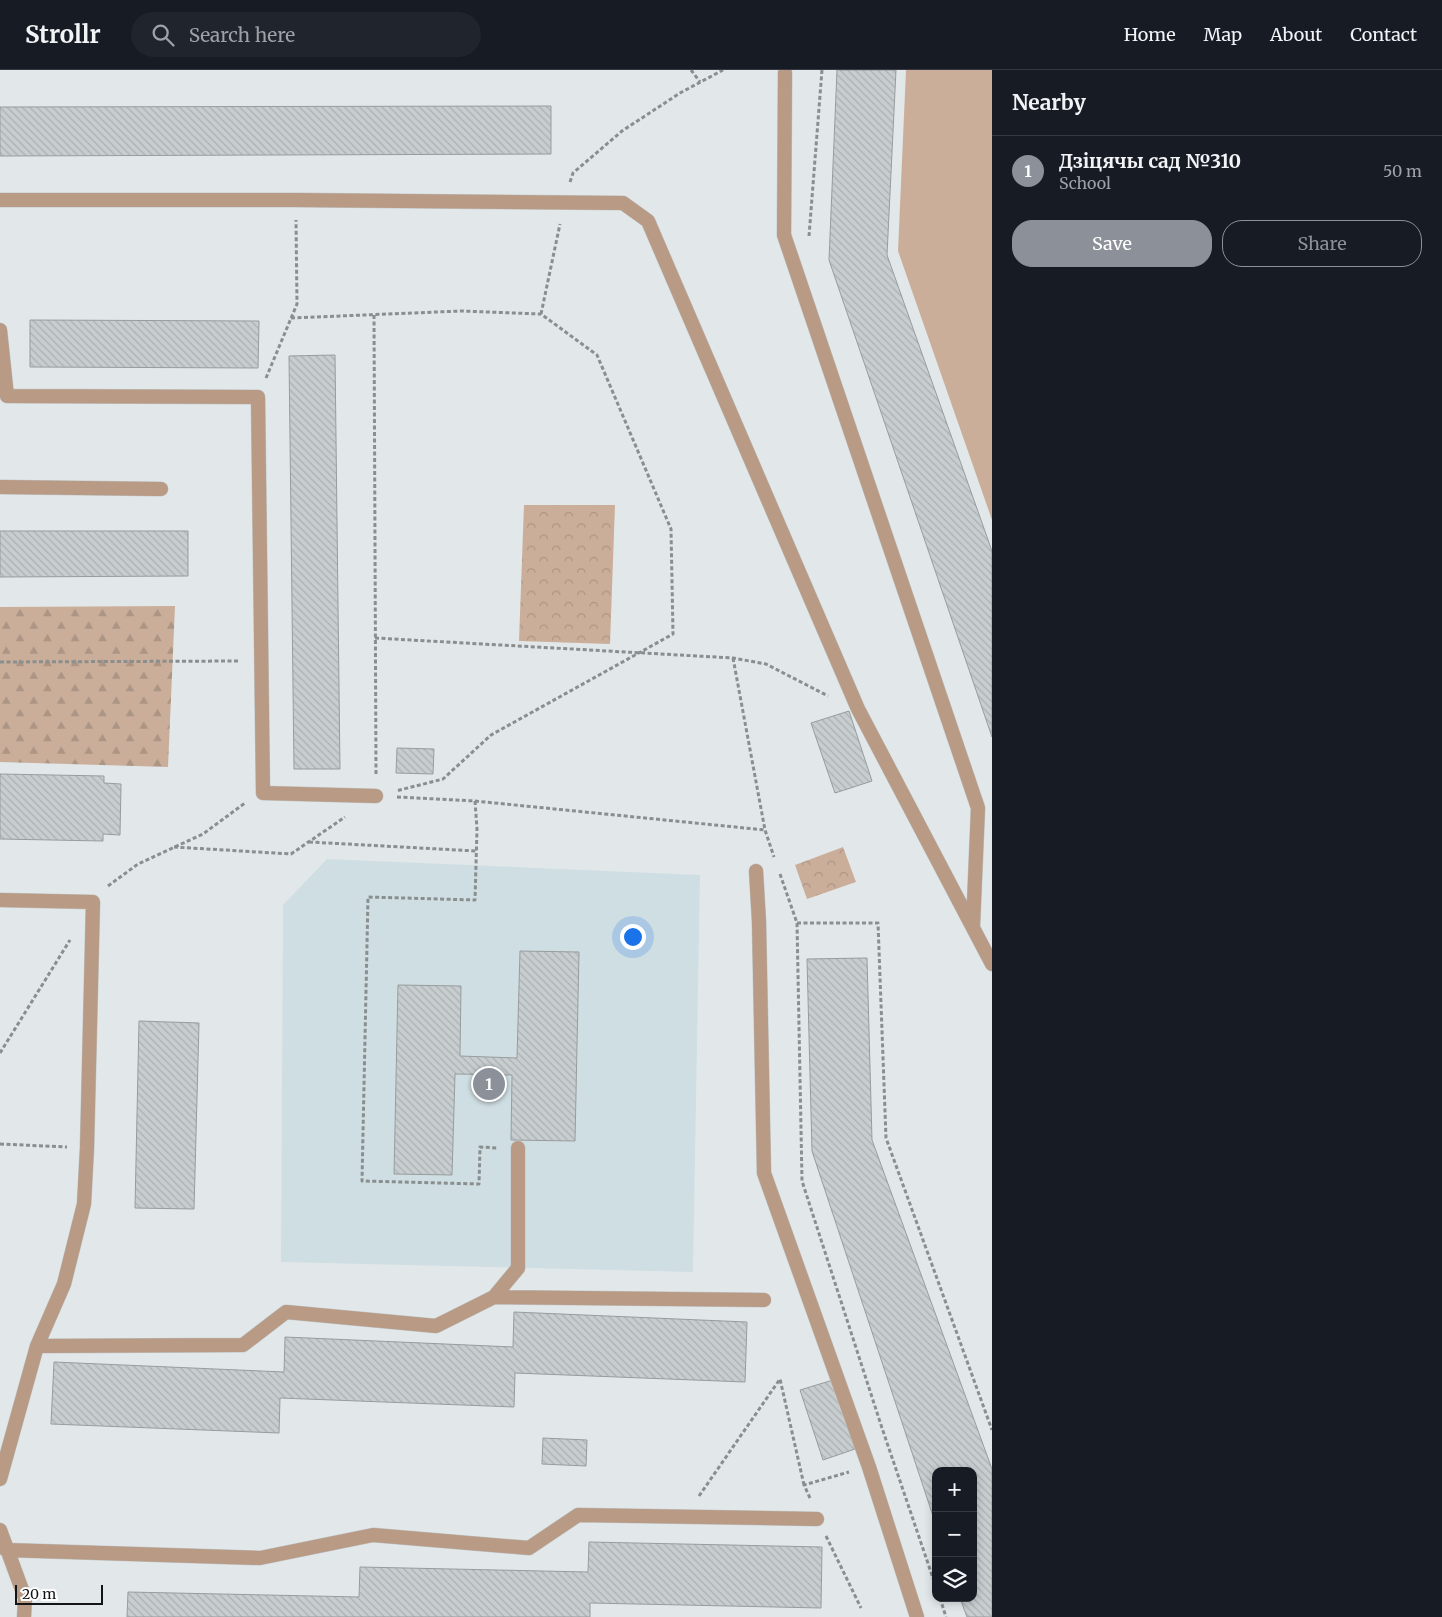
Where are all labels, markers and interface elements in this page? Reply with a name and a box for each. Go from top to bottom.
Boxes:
search box [131,12,481,57]
text: Strollr [25,19,101,50]
icon: search [149,21,177,49]
text: Search here [189,23,295,47]
text: Home [1124,23,1176,46]
text: Map [1204,23,1242,46]
text: About [1270,23,1322,46]
text: Contact [1350,23,1417,46]
text: Nearby [1012,89,1086,116]
text: Дзіцячы сад №310 [1059,149,1241,173]
text: 1 [1024,161,1032,181]
text: 50 m [1383,161,1422,181]
text: School [1059,173,1111,193]
button: Save [1012,220,1212,267]
button: Share [1222,220,1422,267]
your location [620,924,646,950]
pin: 1 [473,1065,505,1103]
map controls [932,1467,977,1602]
button: + [932,1467,977,1512]
button: − [932,1512,977,1557]
button: layers [932,1557,977,1602]
scale bar [15,1582,102,1605]
text: 20 m [22,1585,56,1603]

